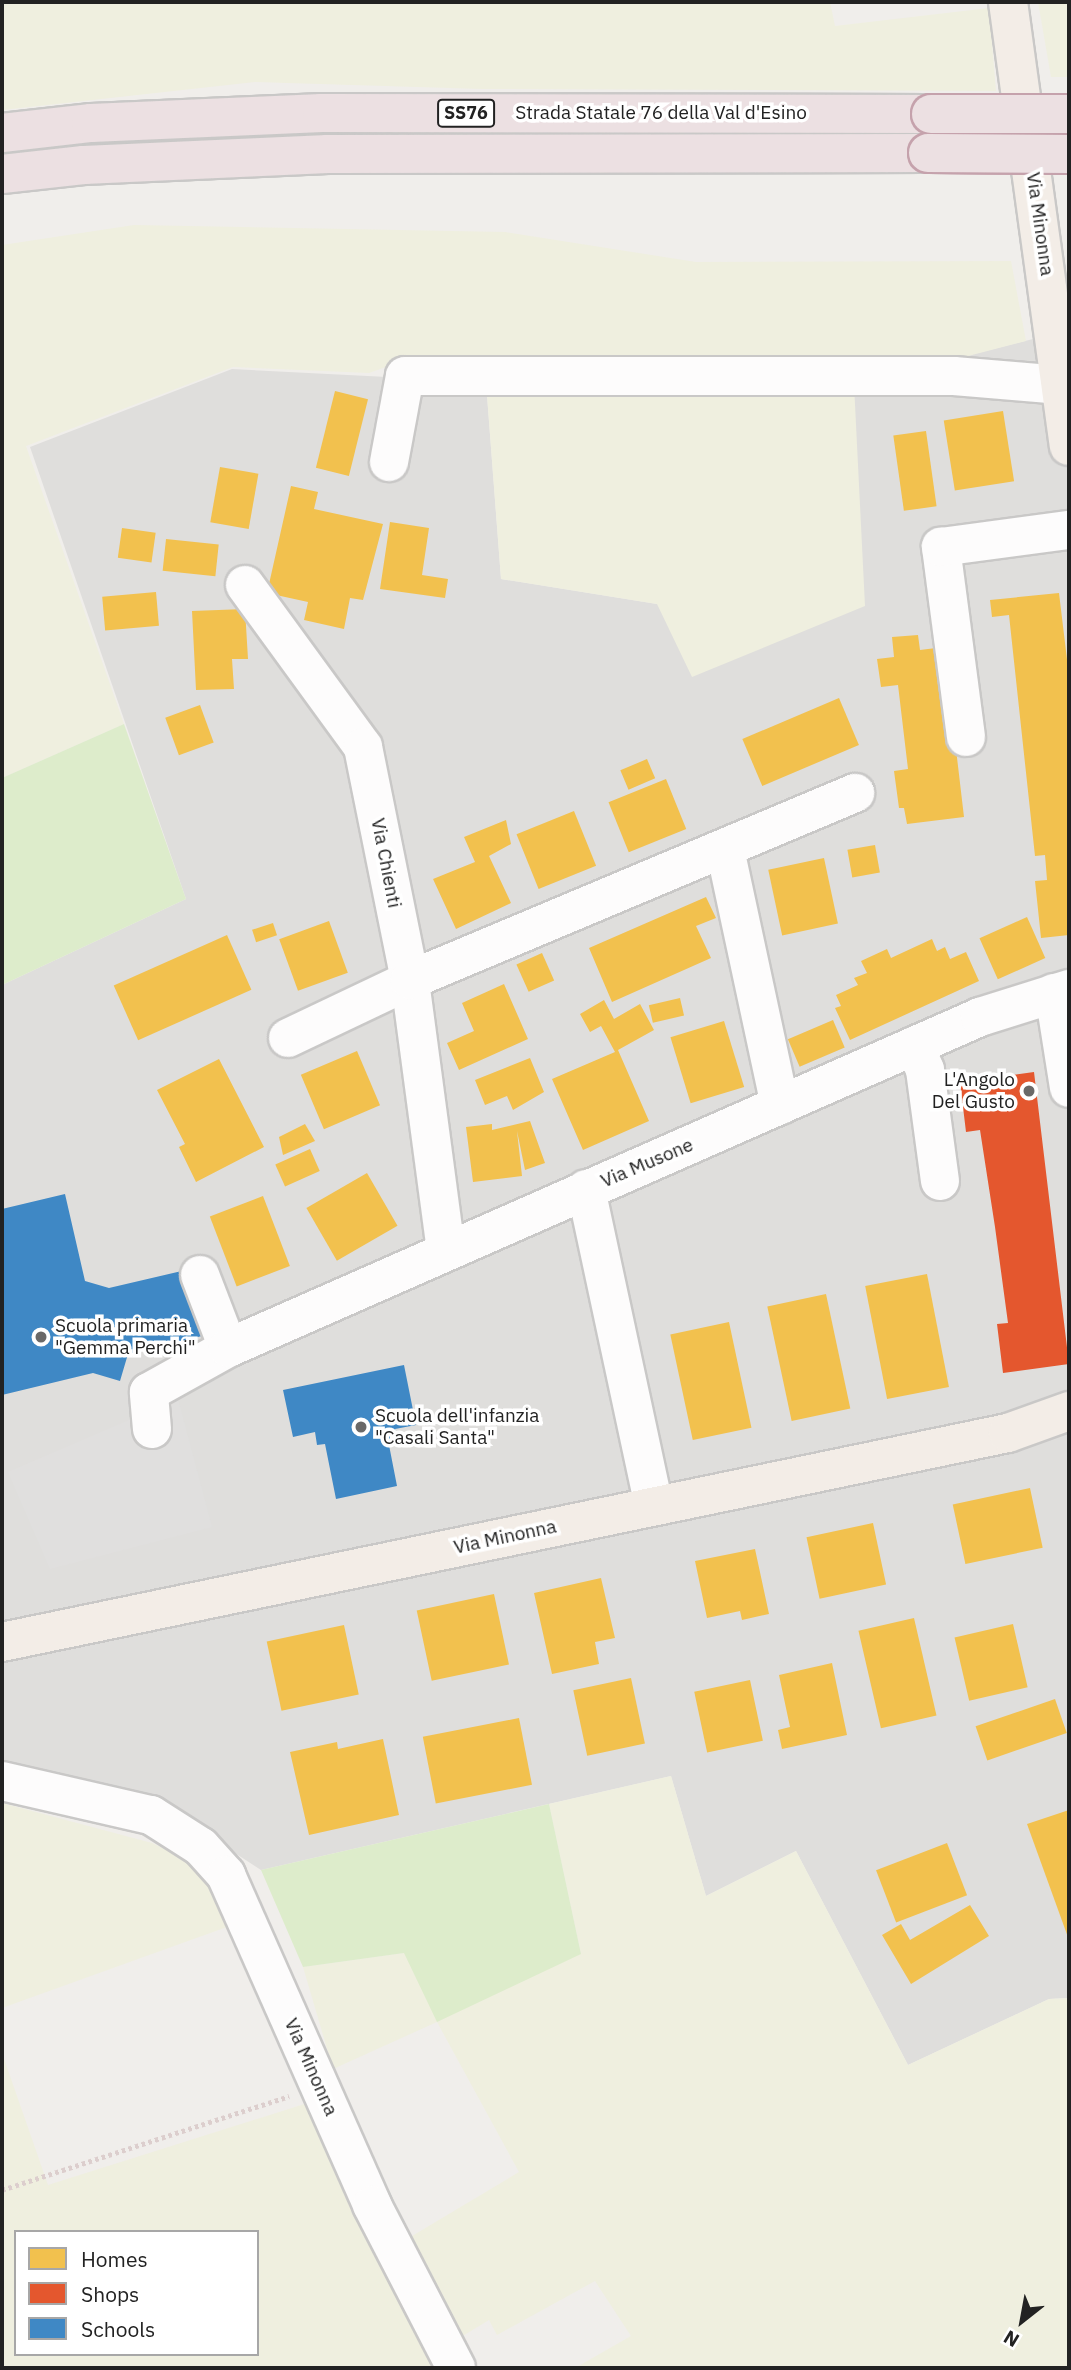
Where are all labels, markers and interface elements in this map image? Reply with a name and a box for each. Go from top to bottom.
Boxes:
road number: SS76 [436,98,496,128]
street label: Strada Statale 76 della Val d'Esino [515,102,807,124]
street label: Via Minonna [1021,171,1059,277]
street label: Via Chienti [366,816,406,910]
place label: L'Angolo Del Gusto [932,1069,1015,1113]
marker: L'Angolo Del Gusto [1021,1083,1037,1099]
street label: Via Musone [597,1133,697,1193]
place label: Scuola primaria "Gemma Perchi" [55,1315,196,1359]
marker: Scuola primaria "Gemma Perchi" [33,1329,49,1345]
place label: Scuola dell'infanzia "Casali Santa" [375,1405,539,1449]
marker: Scuola dell'infanzia "Casali Santa" [353,1419,369,1435]
street label: Via Minonna [452,1515,558,1559]
street label: Via Minonna [279,2015,343,2119]
legend [14,2230,259,2356]
text: Homes [81,2245,148,2273]
text: Shops [81,2280,139,2308]
north arrow [987,2286,1057,2356]
text: Schools [81,2315,155,2343]
text: N [999,2325,1023,2353]

